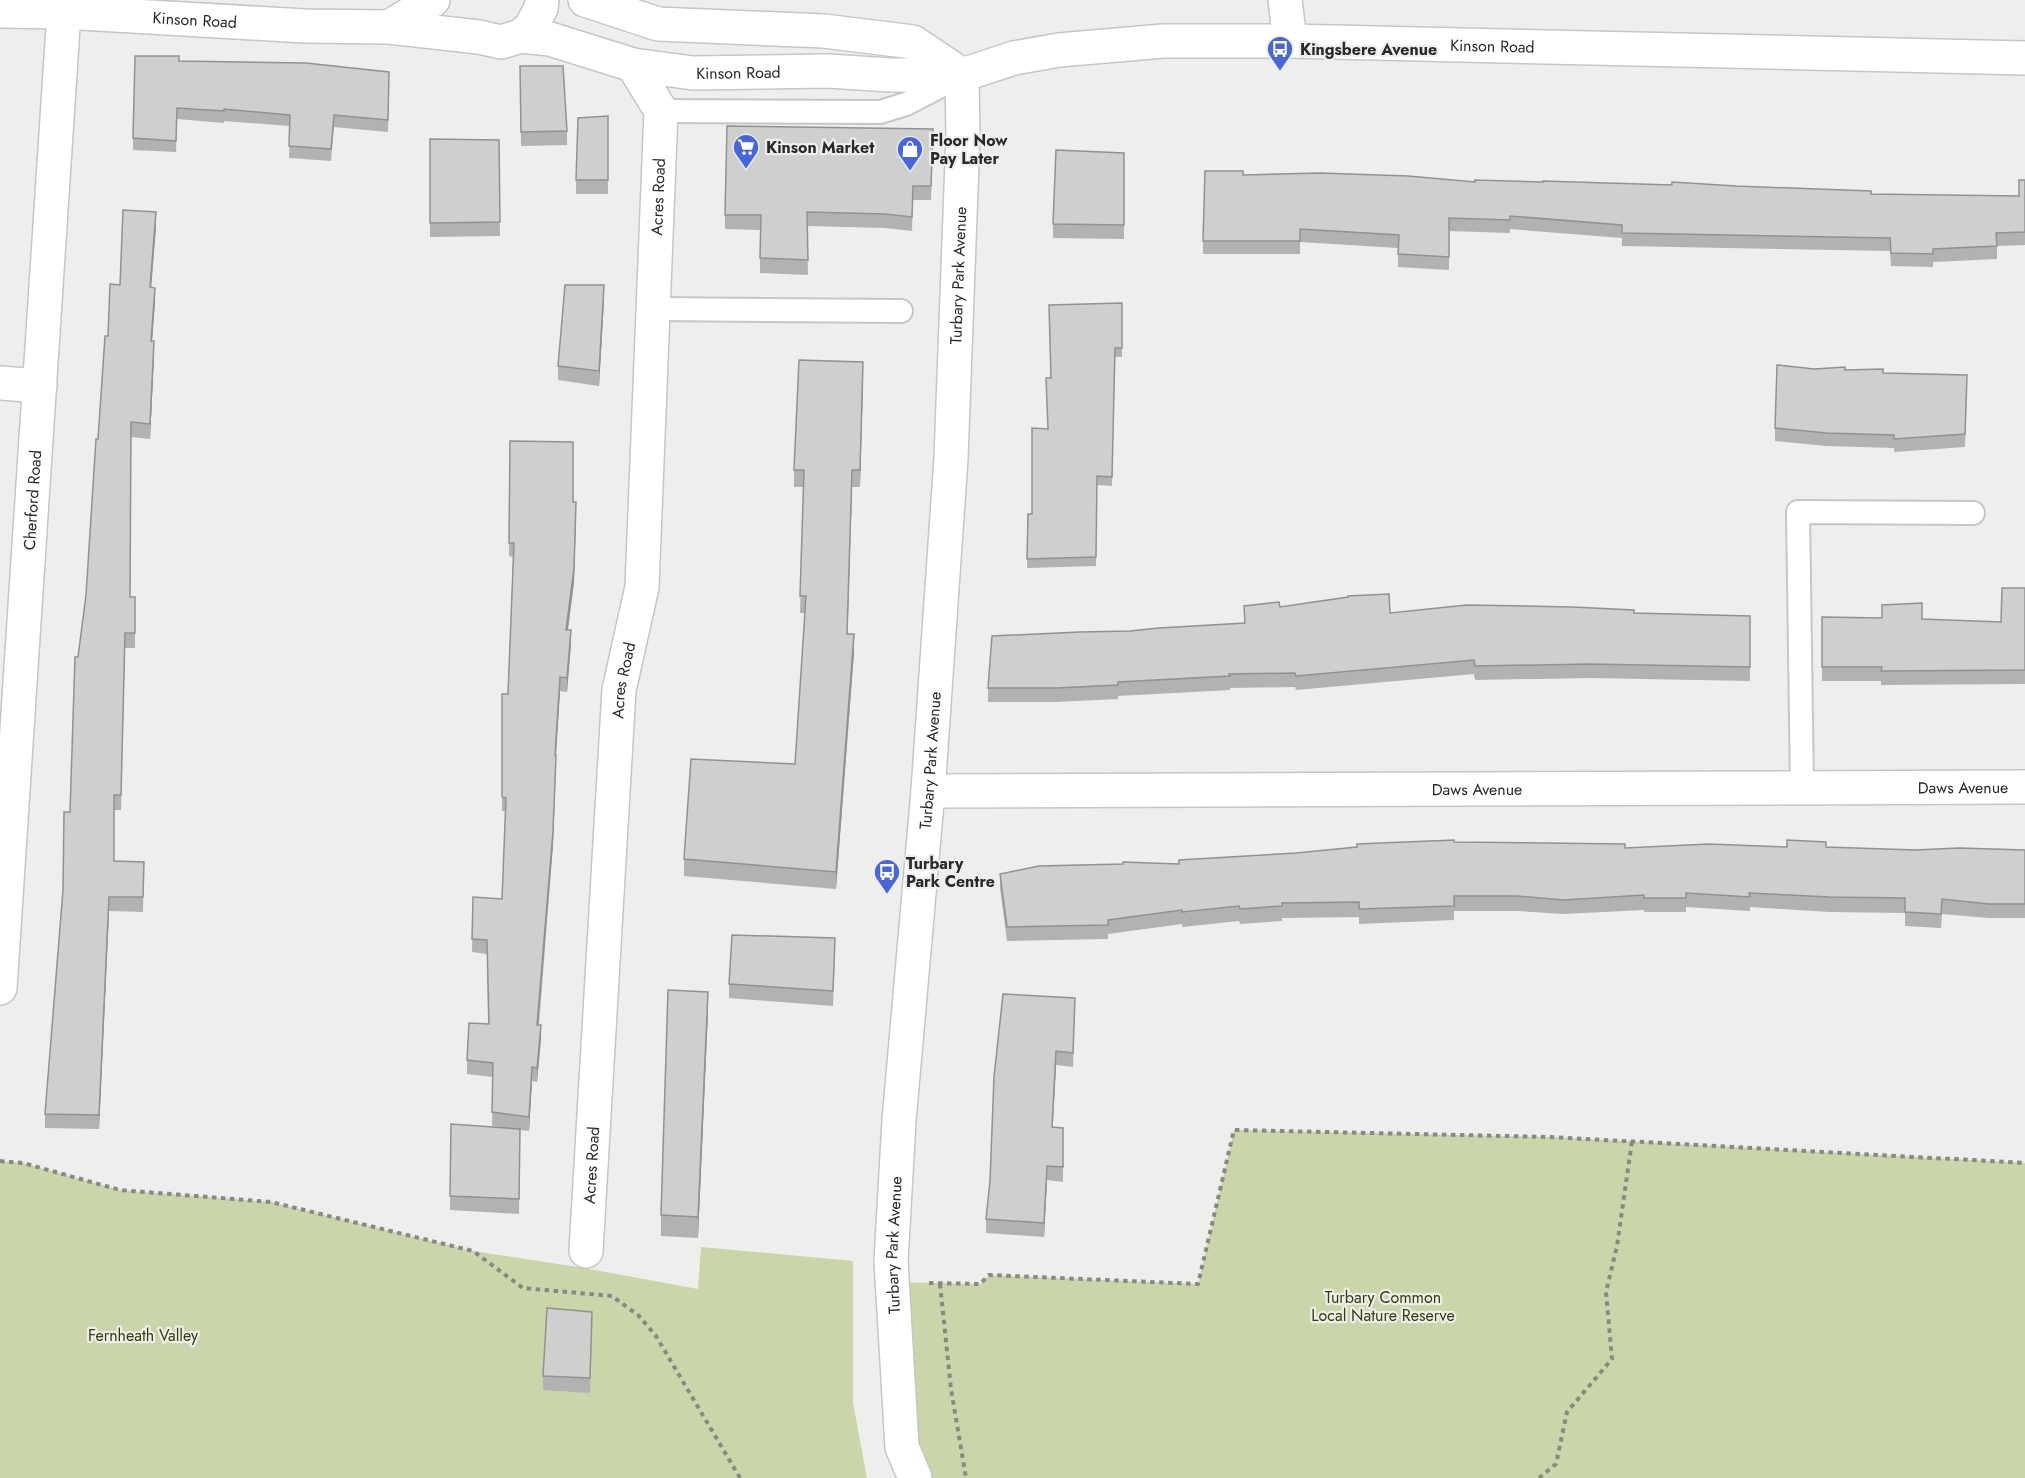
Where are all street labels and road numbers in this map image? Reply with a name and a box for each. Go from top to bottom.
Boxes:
street label: Kinson Road [152,6,238,34]
street label: Kinson Road [1450,33,1535,58]
street label: Kinson Road [696,60,781,84]
street label: Acres Road [645,158,671,236]
street label: Turbary Park Avenue [944,206,972,345]
street label: Cherford Road [17,449,47,551]
street label: Acres Road [606,640,641,719]
street label: Turbary Park Avenue [913,691,946,830]
street label: Daws Avenue [1918,776,2008,799]
street label: Daws Avenue [1432,777,1522,801]
street label: Acres Road [577,1126,605,1205]
street label: Turbary Park Avenue [879,1175,907,1315]

